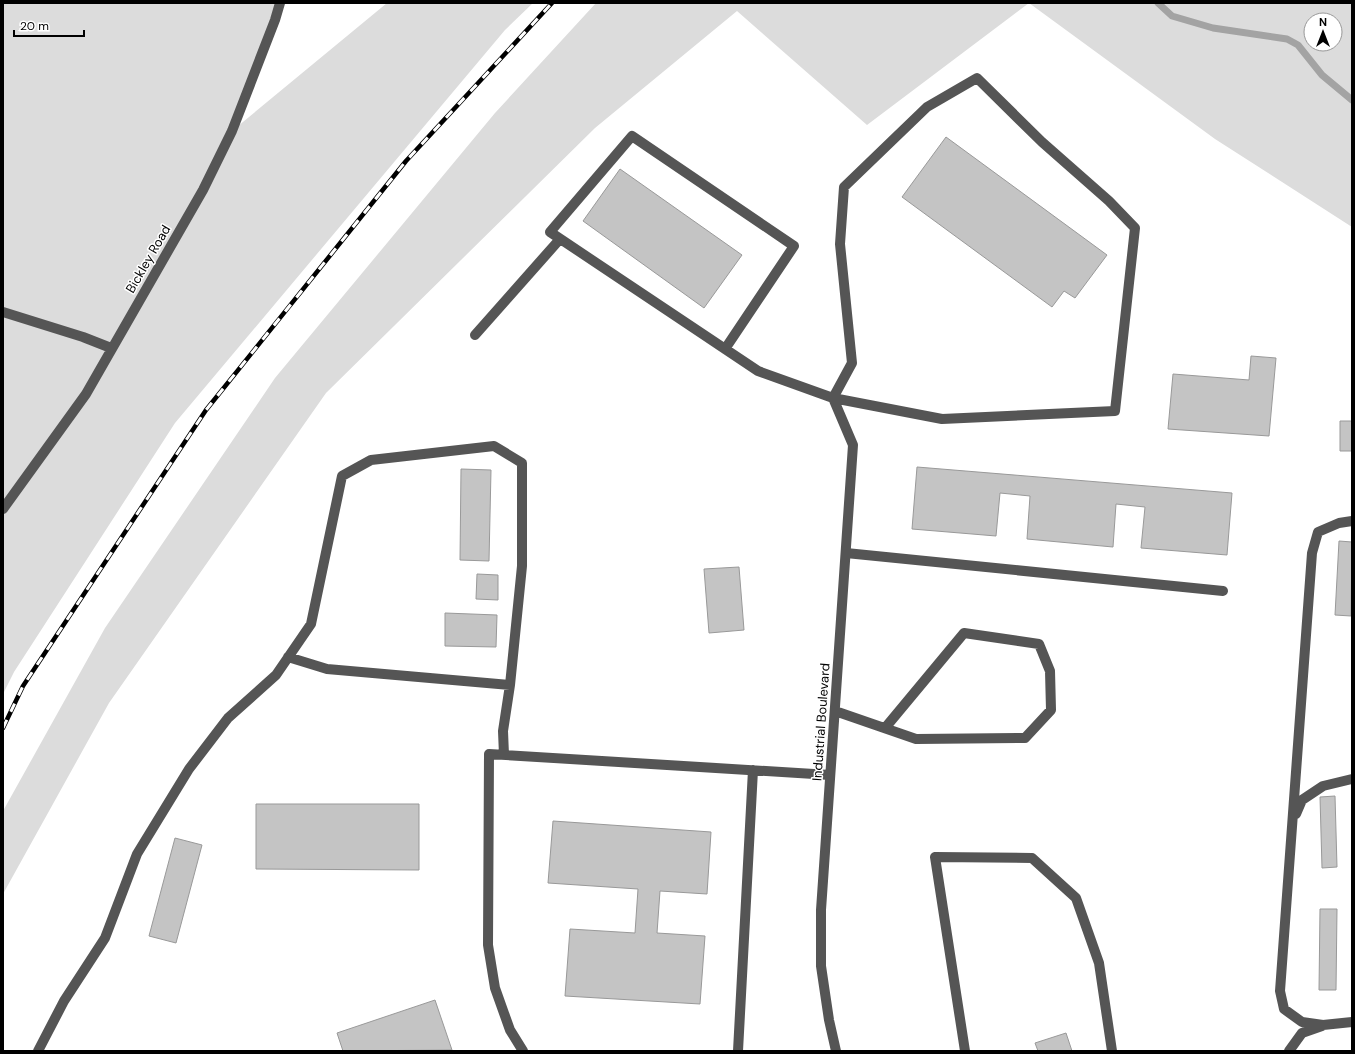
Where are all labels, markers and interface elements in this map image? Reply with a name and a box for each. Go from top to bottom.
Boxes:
scale bar [14,12,84,38]
north arrow [1303,12,1343,52]
text: N [1319,15,1327,29]
text: 20 m [20,18,49,34]
street label: Bickley Road [122,222,174,296]
street label: Industrial Boulevard [808,662,834,782]

